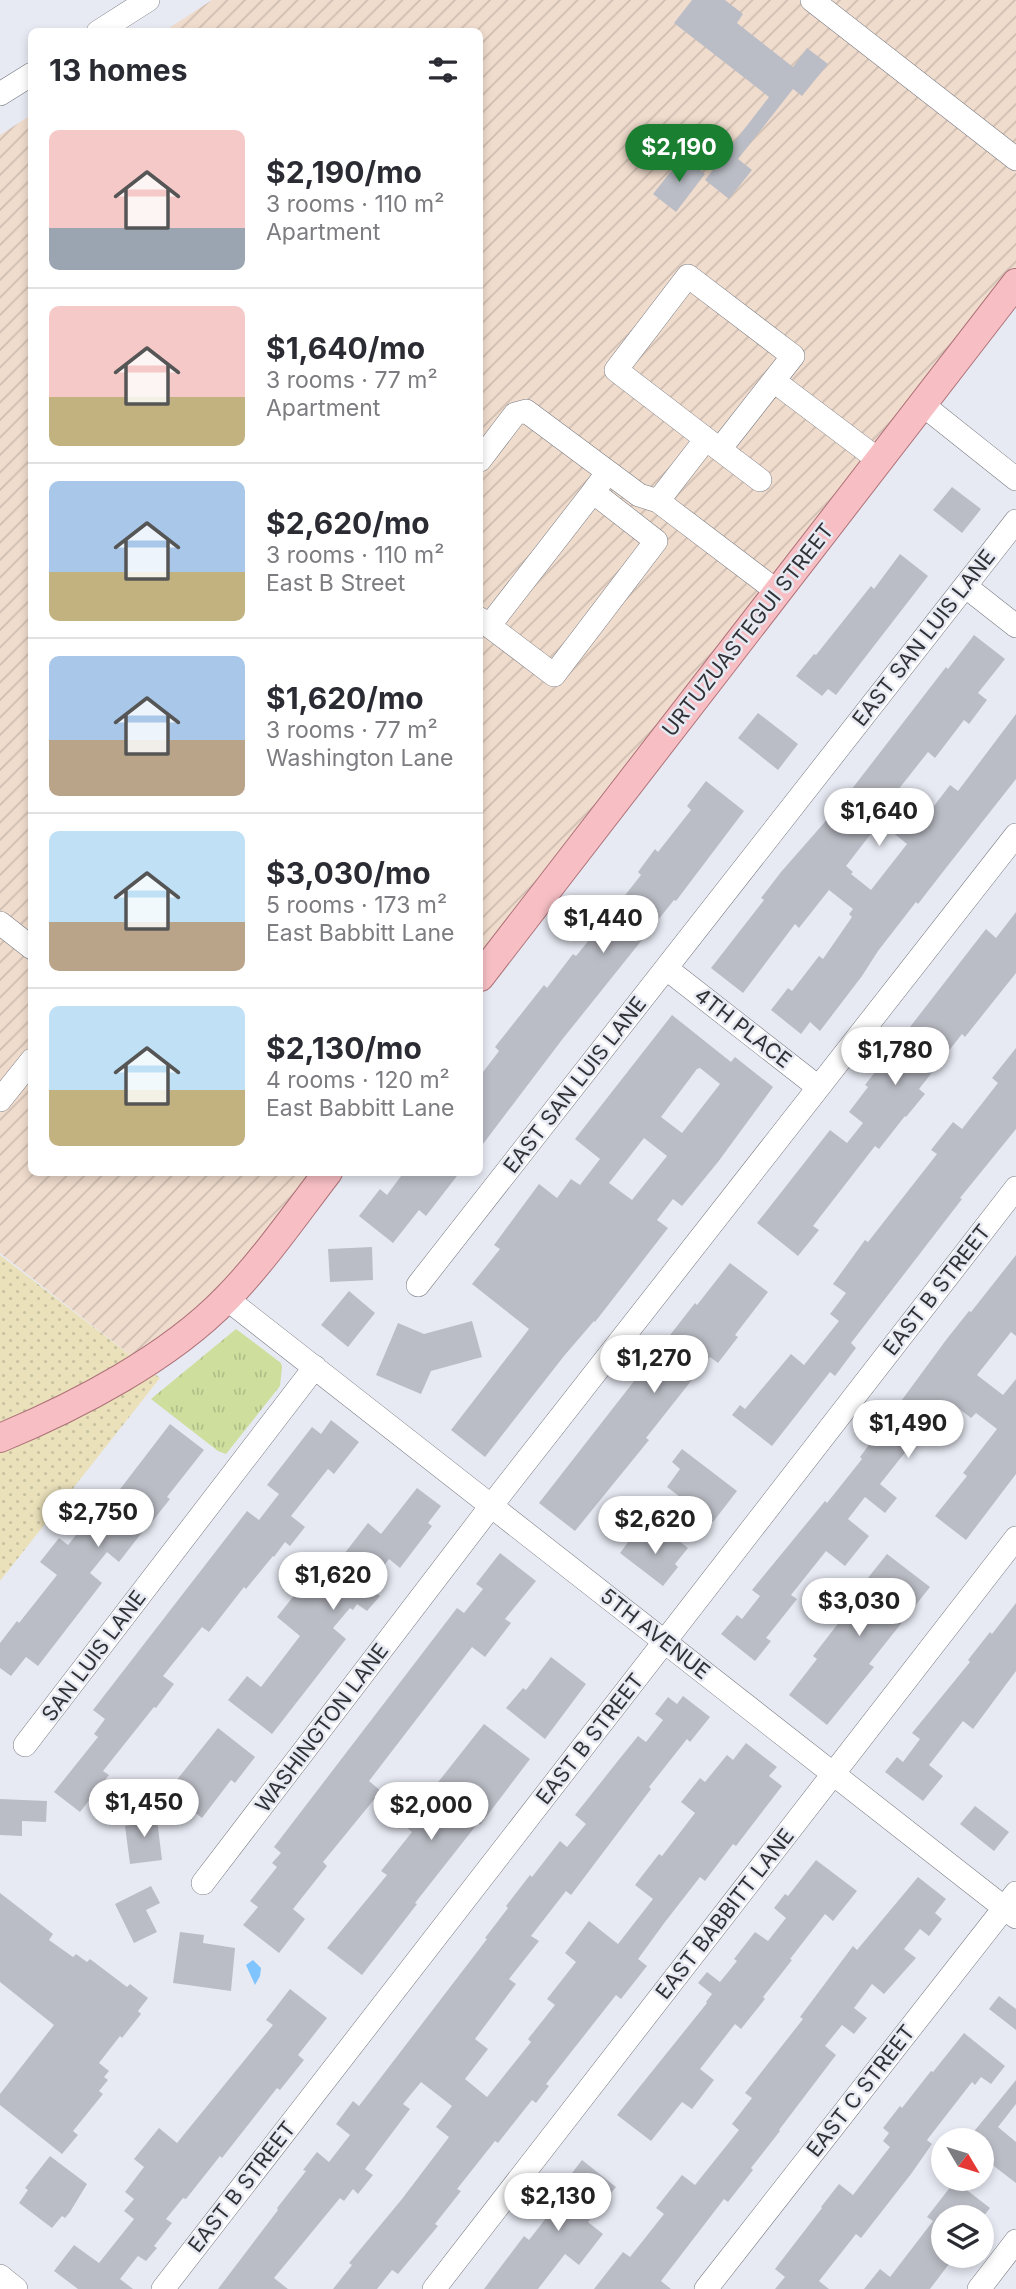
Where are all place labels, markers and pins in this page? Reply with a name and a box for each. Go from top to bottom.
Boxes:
pin: $2,190 [622,124,736,184]
pin: $1,640 [822,788,936,848]
pin: $1,440 [546,895,660,955]
pin: $1,780 [838,1028,952,1087]
pin: $1,270 [597,1336,711,1395]
pin: $1,490 [851,1400,965,1460]
pin: $2,750 [41,1490,155,1549]
pin: $2,620 [598,1496,712,1556]
pin: $1,620 [276,1552,390,1612]
pin: $3,030 [802,1578,916,1638]
pin: $1,450 [87,1780,201,1839]
pin: $2,000 [374,1783,488,1842]
pin: $2,130 [501,2174,615,2233]

